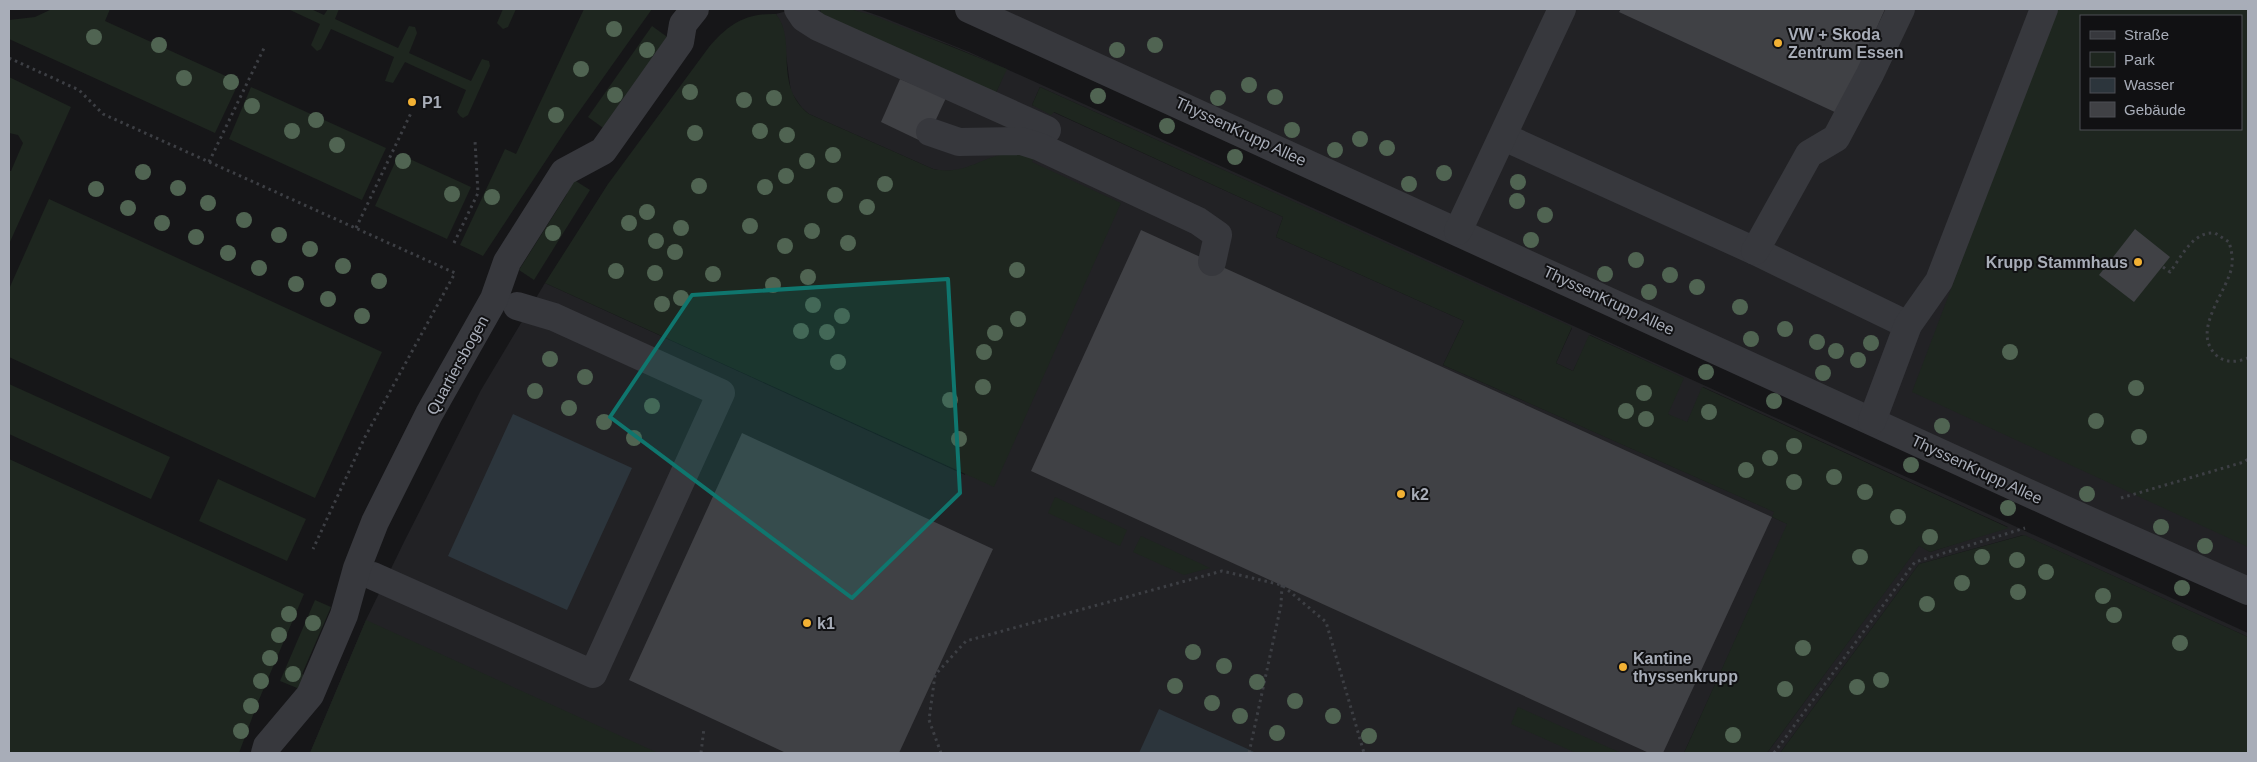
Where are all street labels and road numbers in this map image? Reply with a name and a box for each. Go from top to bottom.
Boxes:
street label: ThyssenKrupp Allee [1173,94,1309,169]
street label: ThyssenKrupp Allee [1541,263,1677,338]
street label: Quartiersbogen [423,313,492,418]
street label: ThyssenKrupp Allee [1909,432,2045,507]

